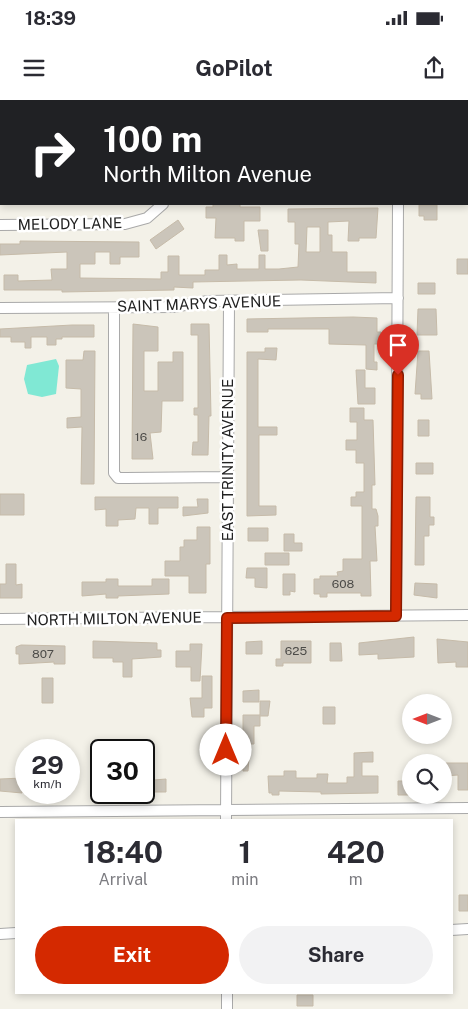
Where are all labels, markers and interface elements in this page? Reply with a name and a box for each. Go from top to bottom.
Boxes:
text: 18:39 [25,7,76,29]
icon: menu [20,54,48,82]
icon: share [420,54,448,82]
text: GoPilot [195,55,273,81]
text: 100 m [103,119,202,160]
icon: right [20,120,85,185]
text: North Milton Avenue [103,161,312,187]
street label: MELODY LANE [18,214,122,233]
street label: SAINT MARYS AVENUE [117,292,281,315]
pin [377,324,419,375]
icon: arrive [384,331,412,359]
street label: EAST TRINITY AVENUE [219,379,236,541]
house number: 16 [135,430,147,444]
house number: 608 [332,577,354,591]
street label: NORTH MILTON AVENUE [26,608,202,629]
house number: 625 [285,644,307,658]
house number: 807 [32,647,54,661]
north arrow [402,694,452,744]
map controls [402,694,452,804]
position arrow [199,723,251,775]
speed limit sign: 30 [90,739,155,804]
text: 29 [31,750,64,780]
button: search [402,754,452,804]
text: km/h [33,777,62,791]
text: 18:40 [83,834,163,870]
text: 1 [239,834,251,870]
text: 420 [327,834,385,870]
text: Arrival [98,870,148,889]
text: min [231,870,259,889]
text: m [349,870,363,889]
button: Exit [35,926,229,984]
button: Share [239,926,433,984]

